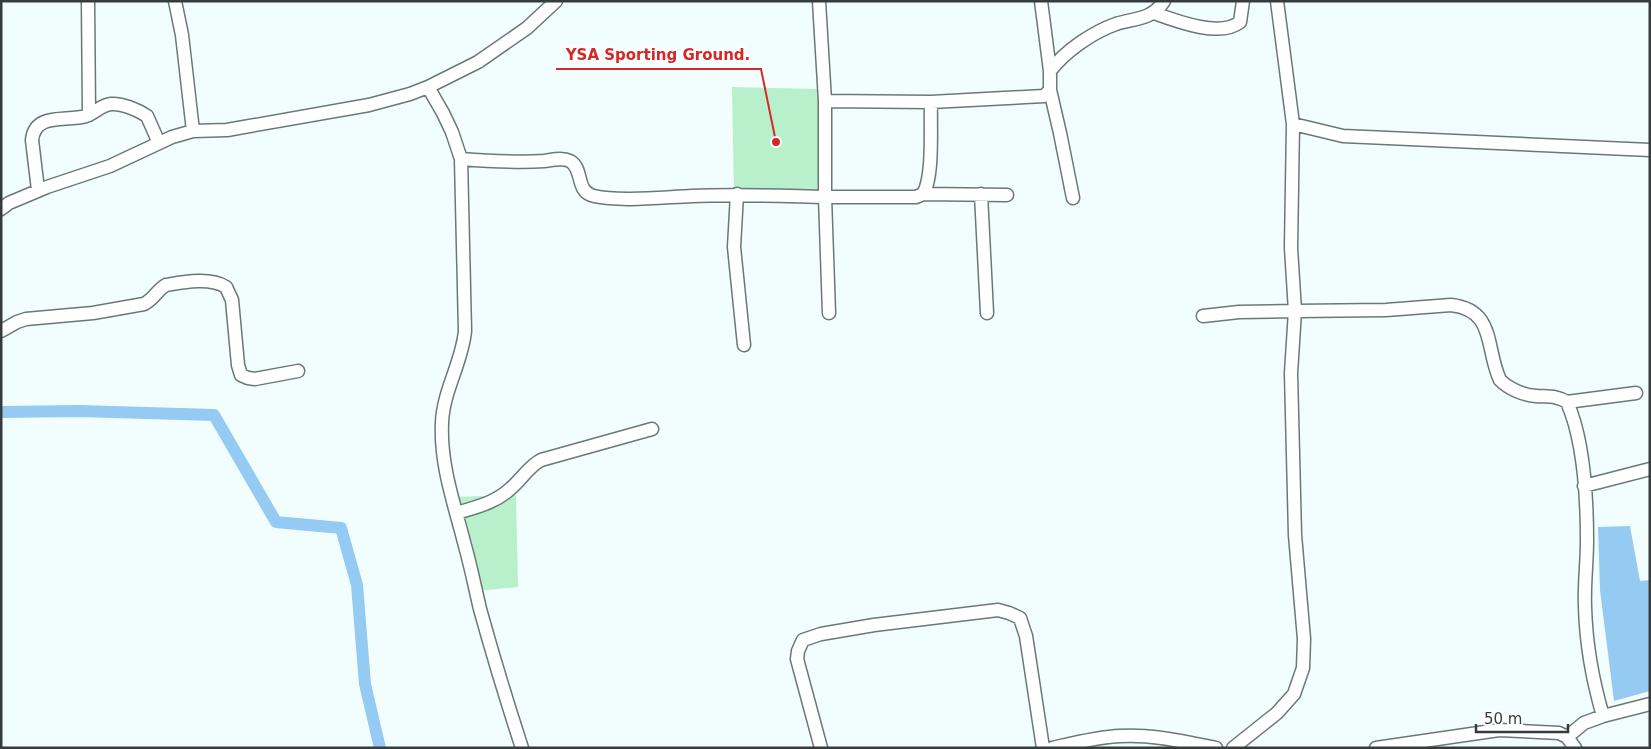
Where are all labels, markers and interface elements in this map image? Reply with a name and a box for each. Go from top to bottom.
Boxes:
callout: YSA Sporting Ground. [556,39,761,69]
text: YSA Sporting Ground. [565,46,750,64]
scale bar [1476,702,1568,734]
text: 50 m [1484,710,1522,728]

